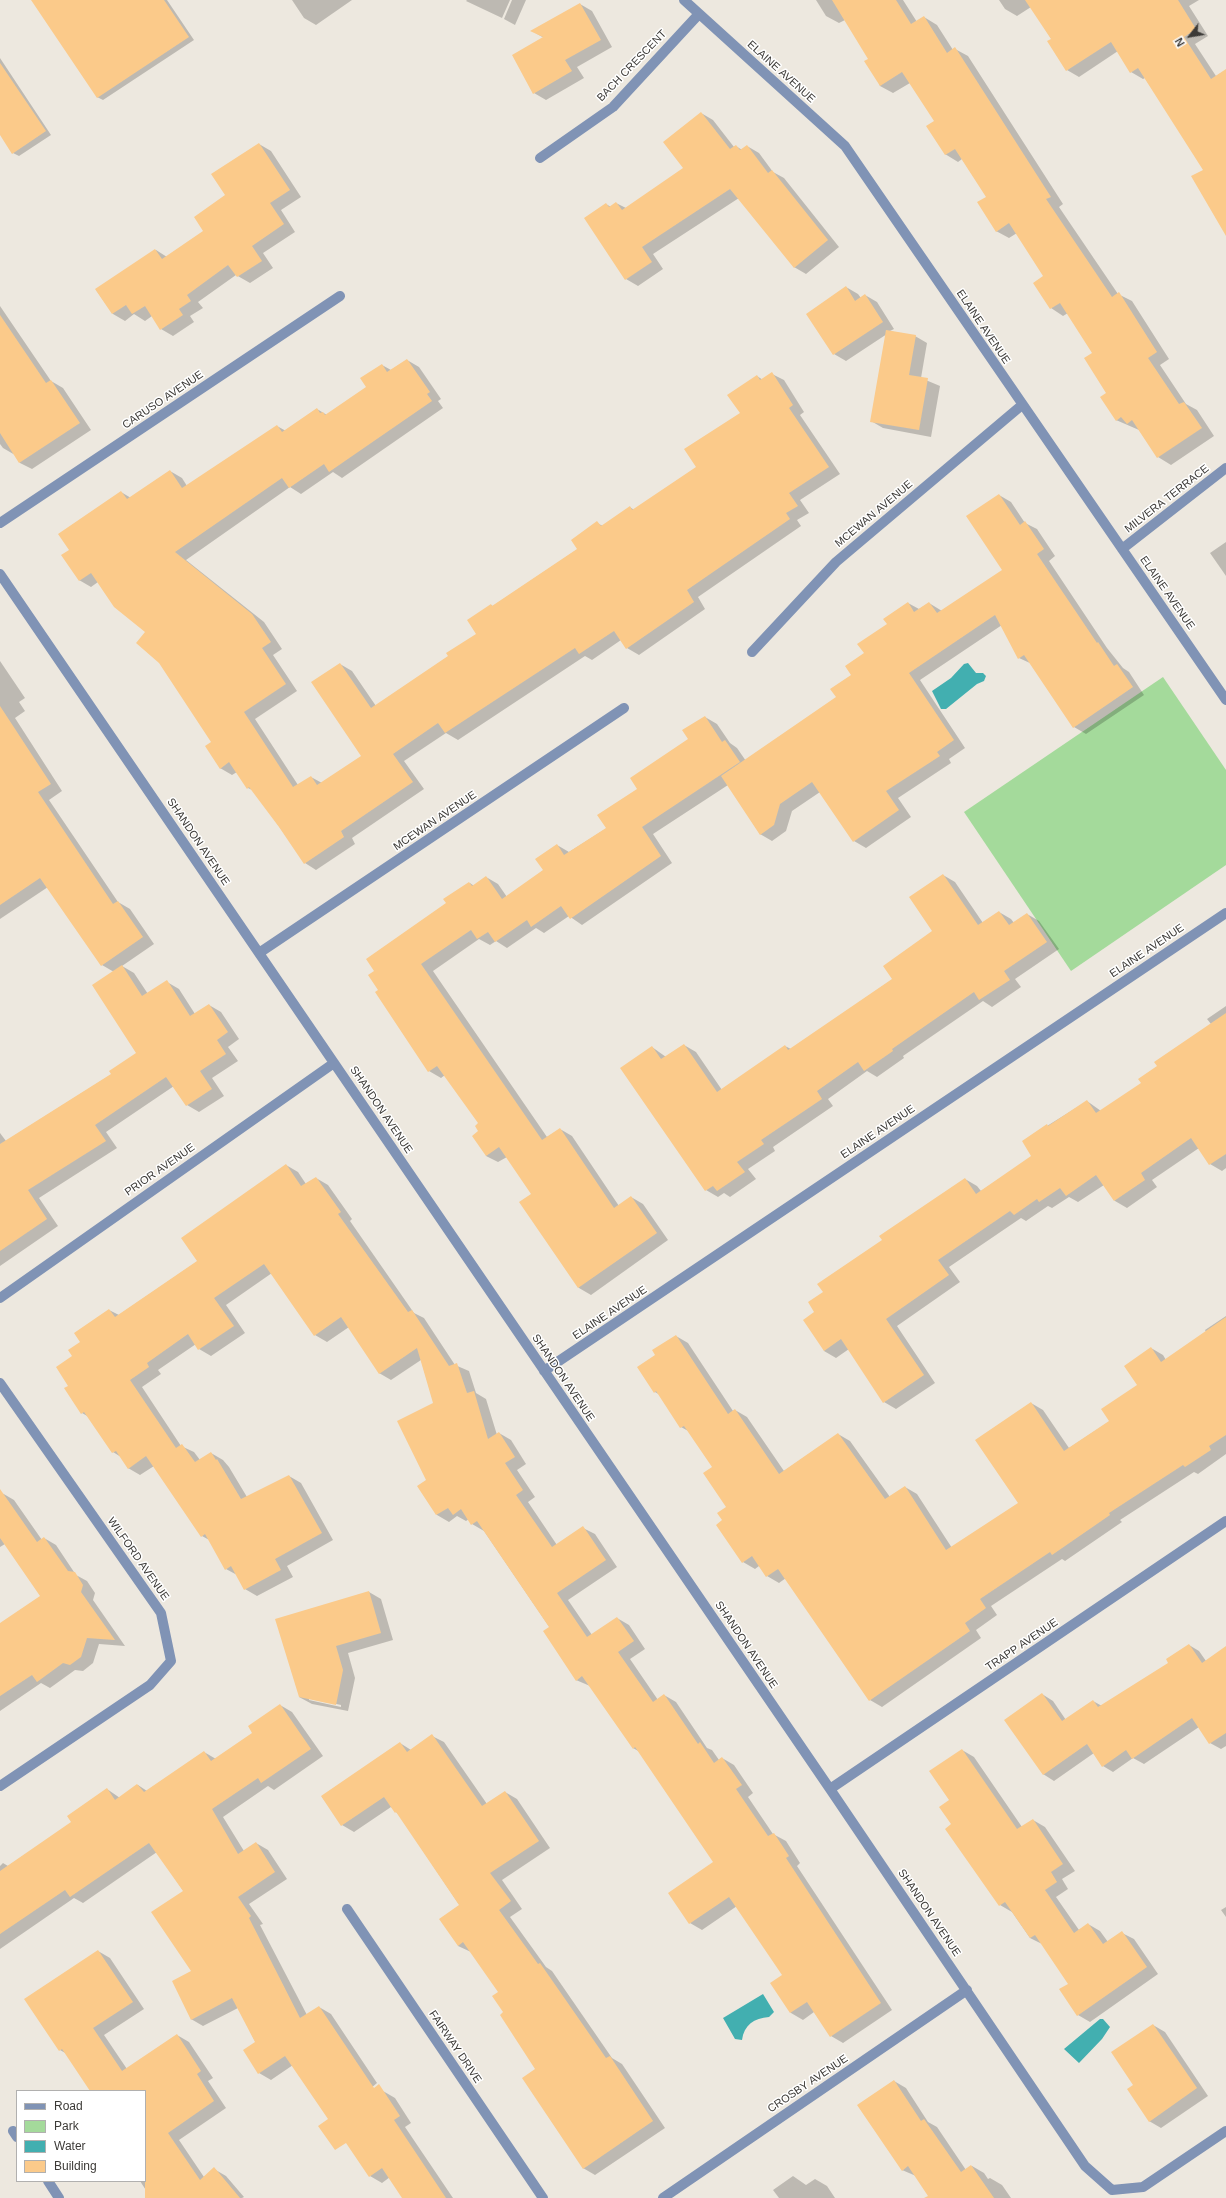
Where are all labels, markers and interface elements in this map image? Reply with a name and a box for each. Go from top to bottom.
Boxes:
north arrow [1170,16,1210,56]
street label: BACH CRESCENT [595,28,669,104]
text: N [1173,36,1187,49]
street label: ELAINE AVENUE [744,38,818,106]
street label: ELAINE AVENUE [953,287,1013,367]
street label: CARUSO AVENUE [120,368,206,432]
street label: MILVERA TERRACE [1122,462,1212,536]
street label: MCEWAN AVENUE [833,478,915,550]
street label: ELAINE AVENUE [1137,554,1197,632]
street label: MCEWAN AVENUE [391,788,479,854]
street label: SHANDON AVENUE [164,796,232,888]
street label: ELAINE AVENUE [1107,921,1187,981]
street label: SHANDON AVENUE [347,1064,415,1156]
street label: ELAINE AVENUE [838,1102,918,1162]
street label: PRIOR AVENUE [123,1141,197,1199]
street label: ELAINE AVENUE [570,1283,650,1343]
street label: SHANDON AVENUE [529,1332,597,1424]
street label: WILFORD AVENUE [104,1515,172,1603]
street label: SHANDON AVENUE [712,1599,780,1691]
street label: TRAPP AVENUE [983,1616,1061,1674]
street label: SHANDON AVENUE [895,1867,963,1959]
street label: FAIRWAY DRIVE [426,2008,484,2086]
street label: CROSBY AVENUE [765,2052,851,2116]
legend [16,2090,146,2182]
text: Road [54,2099,83,2113]
text: Park [54,2119,79,2133]
text: Water [54,2139,86,2153]
text: Building [54,2159,97,2173]

